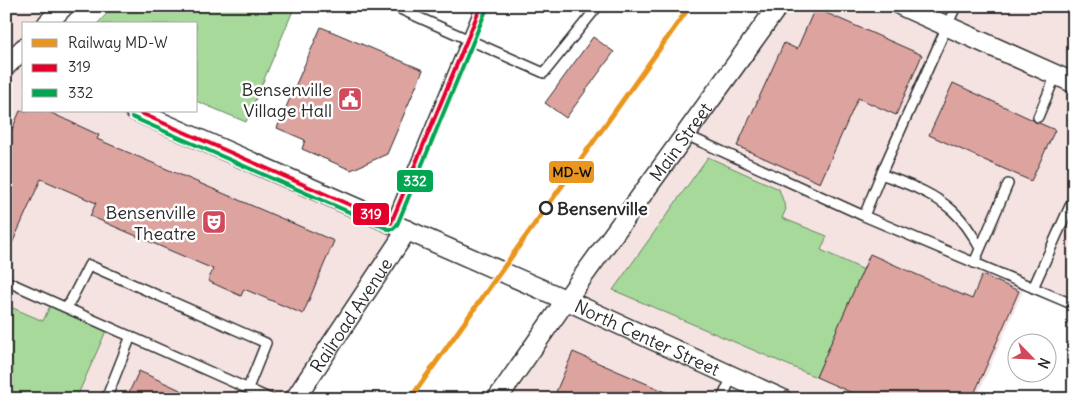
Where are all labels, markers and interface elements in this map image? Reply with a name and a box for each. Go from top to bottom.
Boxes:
legend [22,22,198,112]
text: Railway MD-W [68,33,168,52]
text: 319 [68,57,91,76]
place label: Bensenville Village Hall [241,78,332,122]
text: 332 [68,83,93,102]
public building icon: Bensenville Village Hall [337,86,363,112]
street label: Main Street [644,98,716,185]
line badge: MD-W [548,160,595,184]
text: MD-W [552,163,592,181]
line badge: 332 [396,169,434,193]
text: 332 [403,172,427,190]
place label: Bensenville [557,197,648,220]
place label: Bensenville Theatre [105,201,196,245]
marker: Bensenville [539,201,553,215]
line badge: 319 [352,202,390,226]
text: 319 [360,205,382,223]
theatre icon: Bensenville Theatre [201,209,227,235]
street label: Railroad Avenue [305,253,397,376]
street label: North Center Street [571,294,723,380]
north arrow [1008,332,1058,382]
text: N [1034,355,1054,371]

